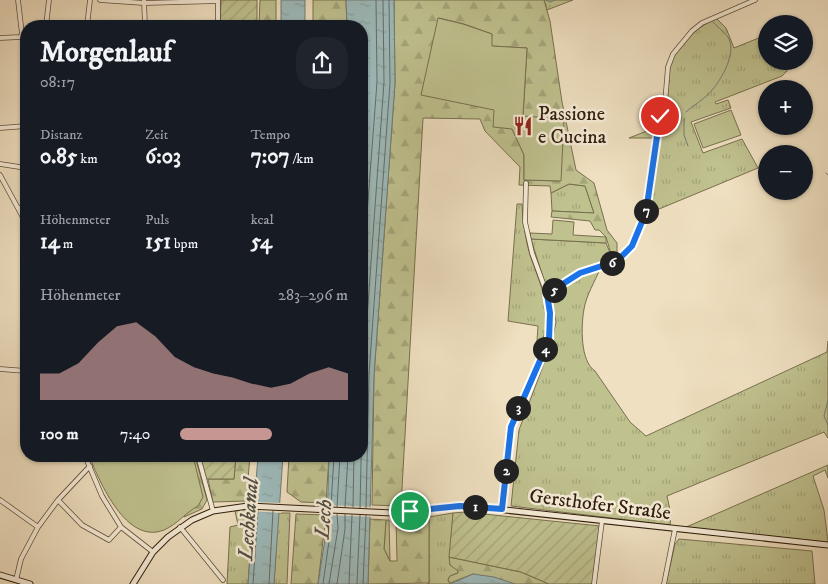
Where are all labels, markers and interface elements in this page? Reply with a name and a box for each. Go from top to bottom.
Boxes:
map controls [758,15,813,200]
button: layers [758,15,813,70]
text: Morgenlauf [40,35,172,70]
button: share [296,37,348,89]
text: 08:17 [40,72,75,92]
button: + [758,80,813,135]
pin [639,95,681,137]
place label: Passione e Cucina [538,102,607,150]
icon: check [646,102,674,130]
restaurant icon: Passione e Cucina [512,115,534,137]
text: Distanz [40,126,83,144]
text: Zeit [145,126,168,144]
text: Tempo [251,126,290,144]
text: 0.85 [40,144,77,170]
text: 6:03 [145,144,181,170]
text: 7:07 [251,144,290,170]
button: − [758,145,813,200]
text: km [77,150,98,168]
text: /km [290,150,314,168]
pin: 7 [634,198,658,224]
text: 7 [643,202,650,220]
text: Höhenmeter [40,211,110,229]
text: Puls [145,211,169,229]
text: kcal [251,211,274,229]
text: 14 [40,229,60,255]
text: 151 [145,229,171,255]
text: 54 [251,229,272,255]
text: m [60,235,73,253]
text: bpm [171,235,198,253]
pin: 6 [600,250,624,276]
text: 6 [609,254,616,272]
pin: 5 [542,278,566,302]
text: 5 [551,281,558,299]
text: Höhenmeter [40,285,121,305]
text: 283–296 m [278,285,348,305]
pin: 4 [532,336,558,362]
text: 4 [541,340,550,358]
pin: 3 [506,396,530,420]
text: 3 [516,399,521,417]
text: 100 m [40,424,79,444]
text: 7:40 [120,424,150,444]
pin: 2 [494,458,518,484]
text: 2 [503,462,510,480]
water label: Lechkanal [233,475,265,562]
street label: Gersthofer Straße [528,484,672,526]
pin [389,490,431,532]
pin: 1 [462,494,488,520]
icon: arrive [396,497,424,525]
text: 1 [473,498,478,516]
water label: Lech [310,499,338,540]

